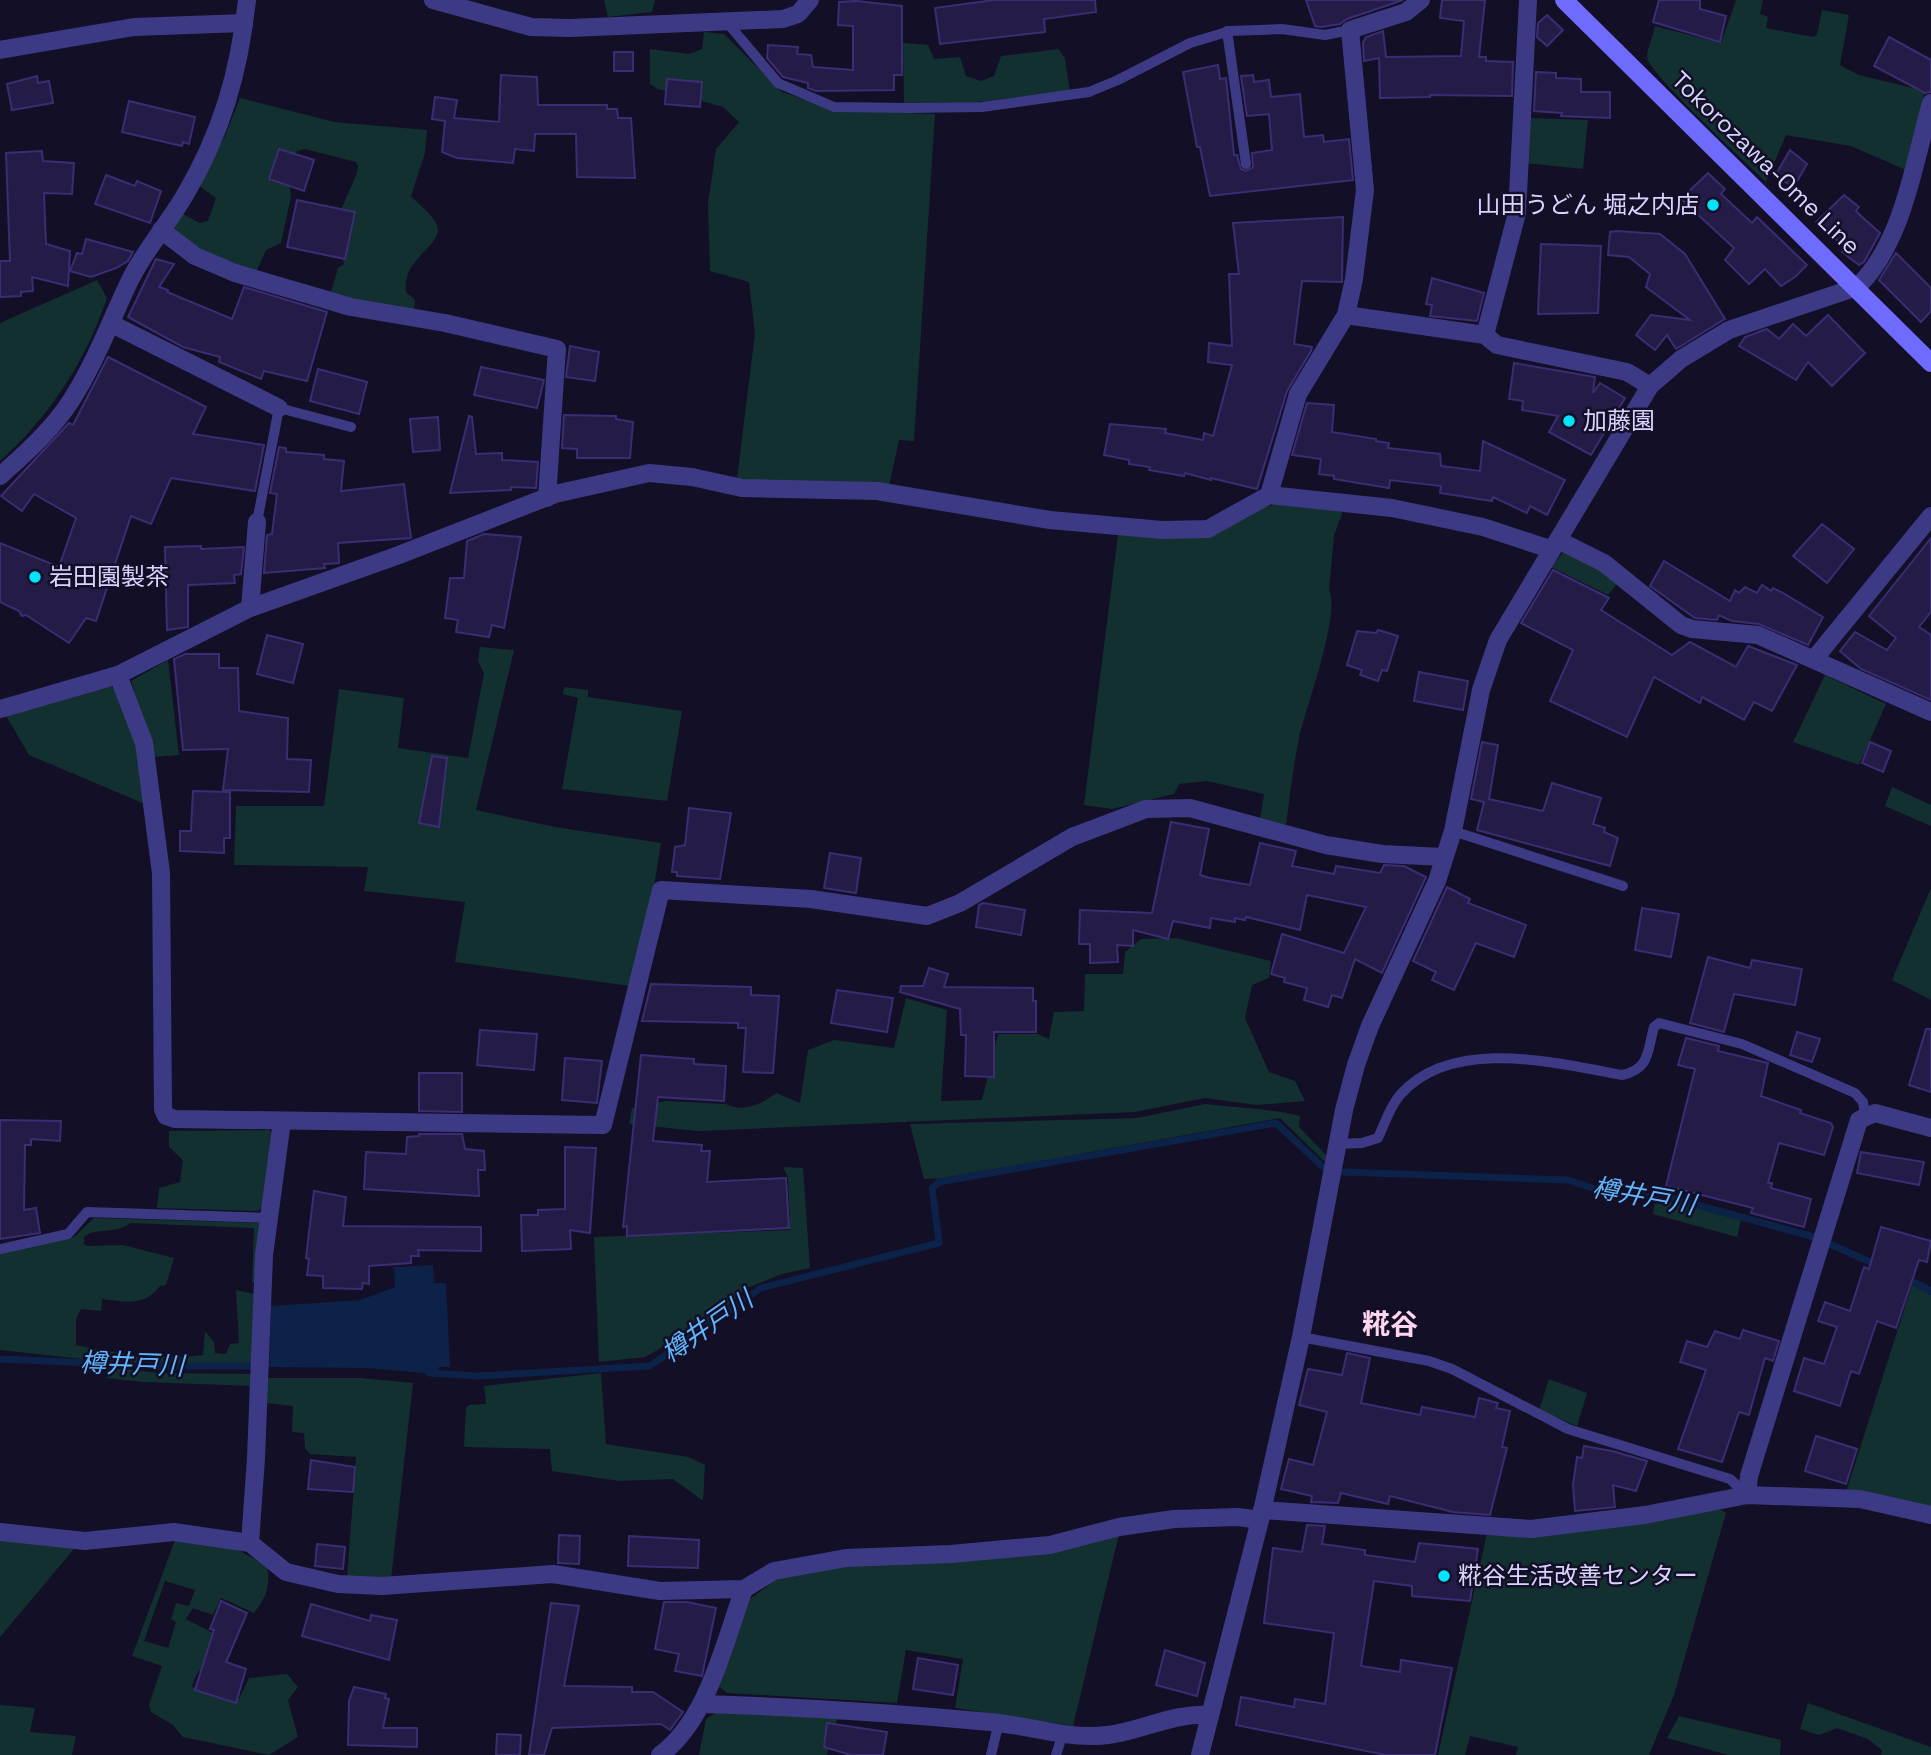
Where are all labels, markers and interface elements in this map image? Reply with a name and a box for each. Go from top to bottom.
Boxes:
street label: Tokorozawa-Ome Line [1665,64,1867,261]
place label: 山田うどん 堀之内店 [1477,189,1699,220]
marker: 山田うどん 堀之内店 [1705,197,1721,213]
place label: 加藤園 [1583,405,1655,436]
marker: 加藤園 [1561,413,1577,429]
place label: 岩田園製茶 [49,561,169,592]
marker: 岩田園製茶 [27,569,43,585]
water label: 樽井戸川 [1590,1170,1701,1222]
water label: 樽井戸川 [655,1281,762,1370]
district label: 糀谷 [1362,1306,1418,1342]
water label: 樽井戸川 [79,1345,188,1383]
place label: 糀谷生活改善センター [1458,1560,1698,1591]
marker: 糀谷生活改善センター [1436,1568,1452,1584]

